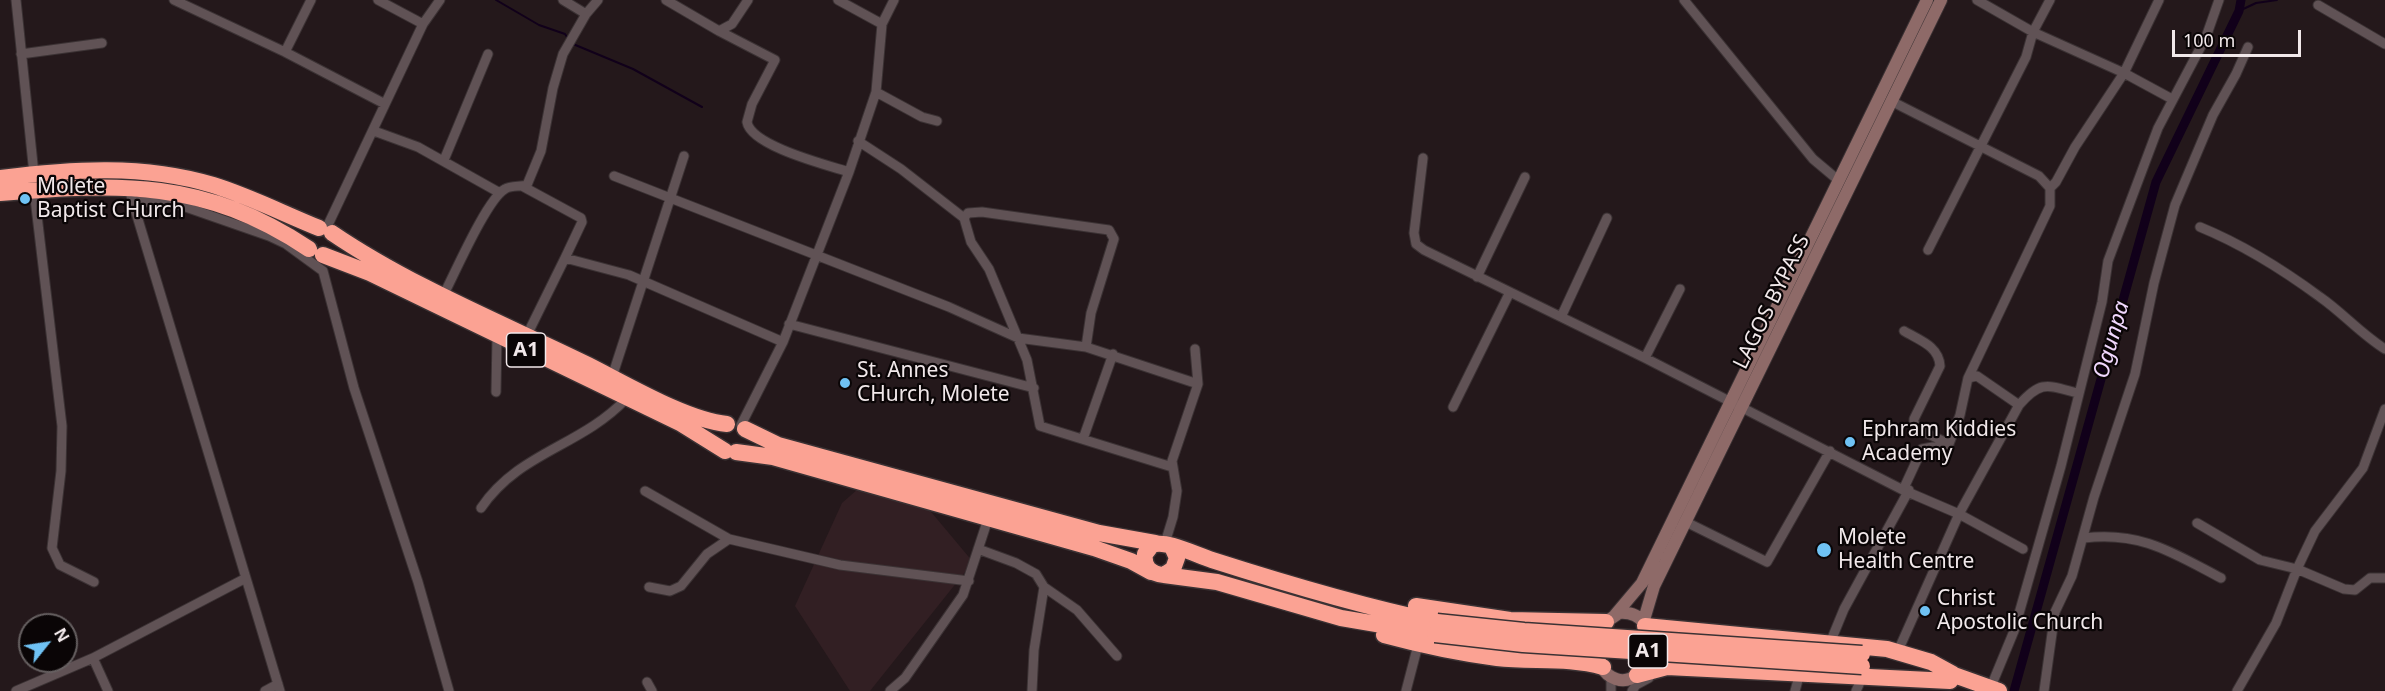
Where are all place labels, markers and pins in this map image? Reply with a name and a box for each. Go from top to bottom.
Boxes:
place label: Molete Baptist CHurch [37,174,185,224]
marker: Molete Baptist CHurch [18,192,32,206]
place label: St. Annes CHurch, Molete [857,358,1010,408]
marker: St. Annes CHurch, Molete [838,376,852,390]
place label: Ephram Kiddies Academy [1862,417,2016,467]
marker: Ephram Kiddies Academy [1843,435,1857,449]
place label: Molete Health Centre [1838,525,1974,575]
marker: Molete Health Centre [1815,541,1833,559]
place label: Christ Apostolic Church [1937,586,2103,636]
marker: Christ Apostolic Church [1918,604,1932,618]

